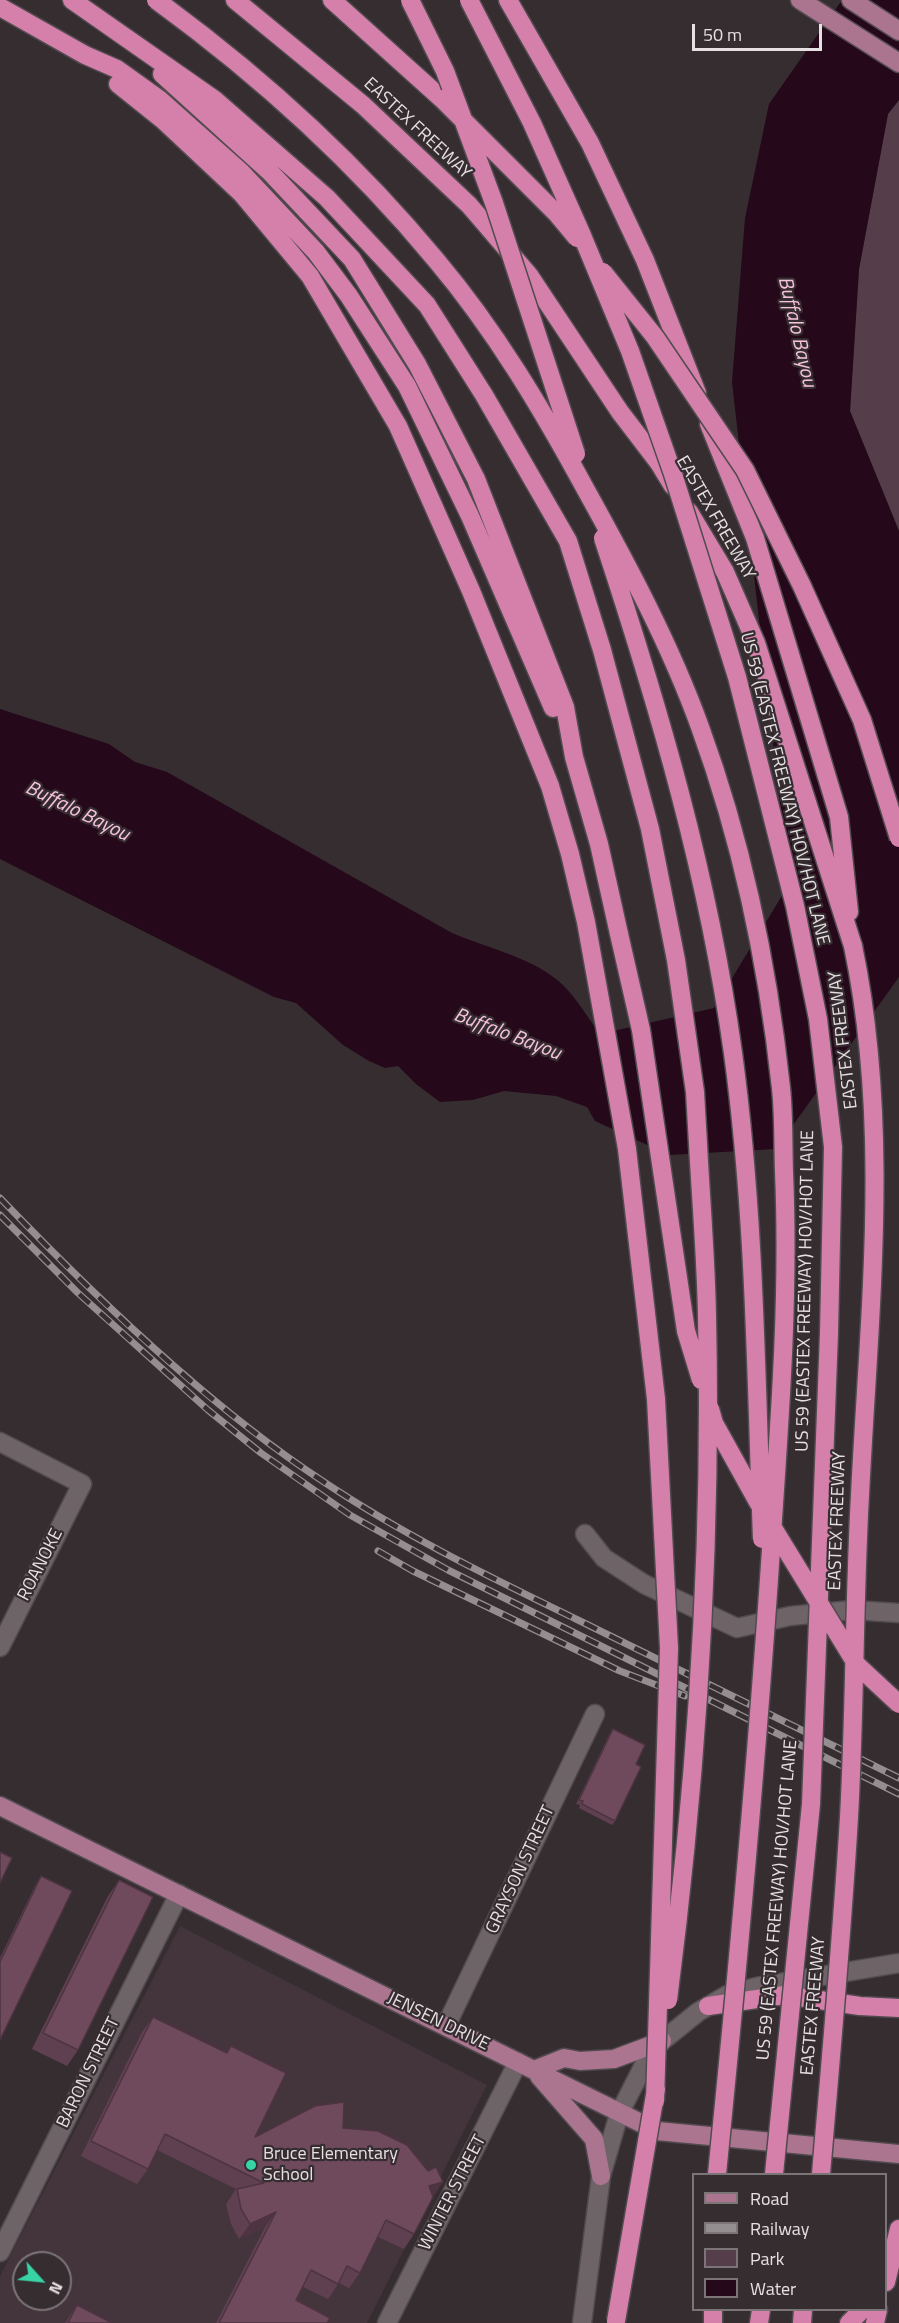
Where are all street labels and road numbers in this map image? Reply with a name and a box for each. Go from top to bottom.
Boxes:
street label: EASTEX FREEWAY [359,74,475,184]
street label: EASTEX FREEWAY [671,452,759,584]
street label: US 59 (EASTEX FREEWAY) HOV/HOT LANE [735,630,833,948]
street label: EASTEX FREEWAY [825,970,863,1110]
street label: US 59 (EASTEX FREEWAY) HOV/HOT LANE [792,1130,820,1452]
street label: EASTEX FREEWAY [825,1451,851,1591]
street label: ROANOKE [14,1525,68,1605]
street label: US 59 (EASTEX FREEWAY) HOV/HOT LANE [753,1739,803,2061]
street label: GRAYSON STREET [482,1803,560,1937]
street label: EASTEX FREEWAY [797,1936,831,2076]
street label: JENSEN DRIVE [384,1988,492,2056]
street label: BARON STREET [53,2014,125,2132]
street label: WINTER STREET [415,2132,491,2254]

